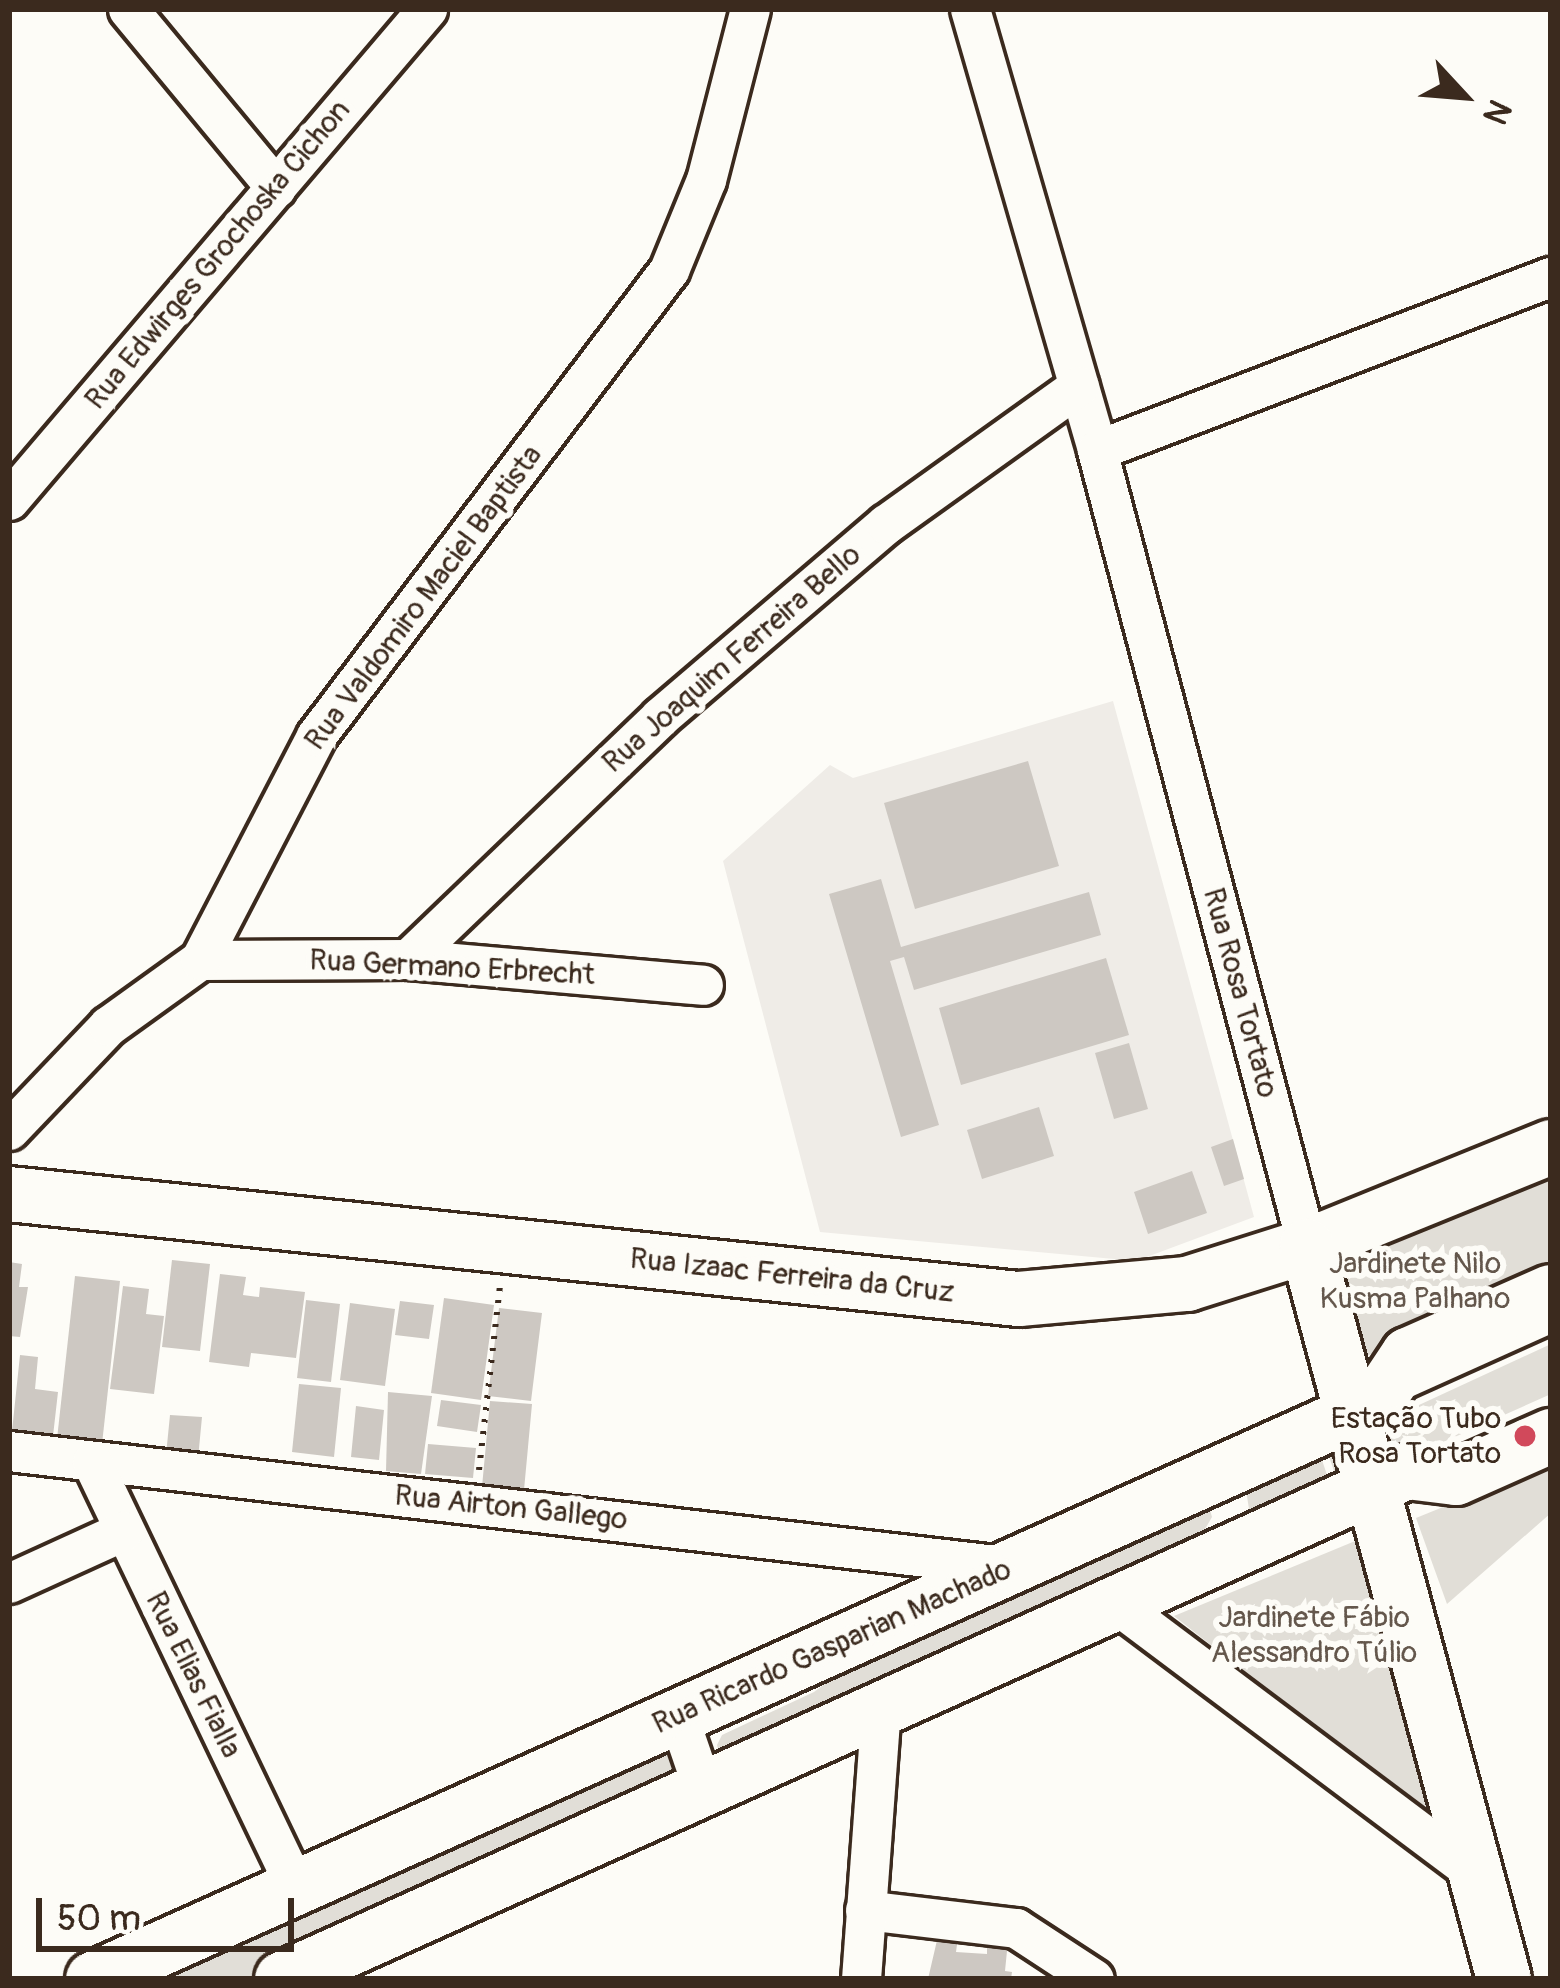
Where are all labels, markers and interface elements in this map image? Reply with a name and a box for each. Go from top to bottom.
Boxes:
north arrow [1404,36,1524,156]
street label: Rua Edwirges Grochoska Cichon [78,93,358,417]
text: N [1473,93,1520,131]
street label: Rua Valdomiro Maciel Baptista [298,438,550,758]
street label: Rua Joaquim Ferreira Bello [595,537,869,781]
street label: Rua Rosa Tortato [1195,884,1285,1102]
street label: Rua Germano Erbrecht [308,943,596,993]
street label: Rua Izaac Ferreira da Cruz [628,1241,956,1311]
park label: Jardinete Nilo Kusma Palhano [1320,1246,1510,1316]
place label: Estação Tubo Rosa Tortato [1331,1401,1501,1472]
marker: Estação Tubo Rosa Tortato [1512,1423,1538,1449]
street label: Rua Airton Gallego [393,1478,629,1538]
street label: Rua Ricardo Gasparian Machado [647,1552,1017,1742]
street label: Rua Elias Fialla [137,1586,249,1764]
park label: Jardinete Fábio Alessandro Túlio [1211,1600,1417,1670]
scale bar [42,1874,300,1948]
text: 50 m [57,1896,141,1941]

